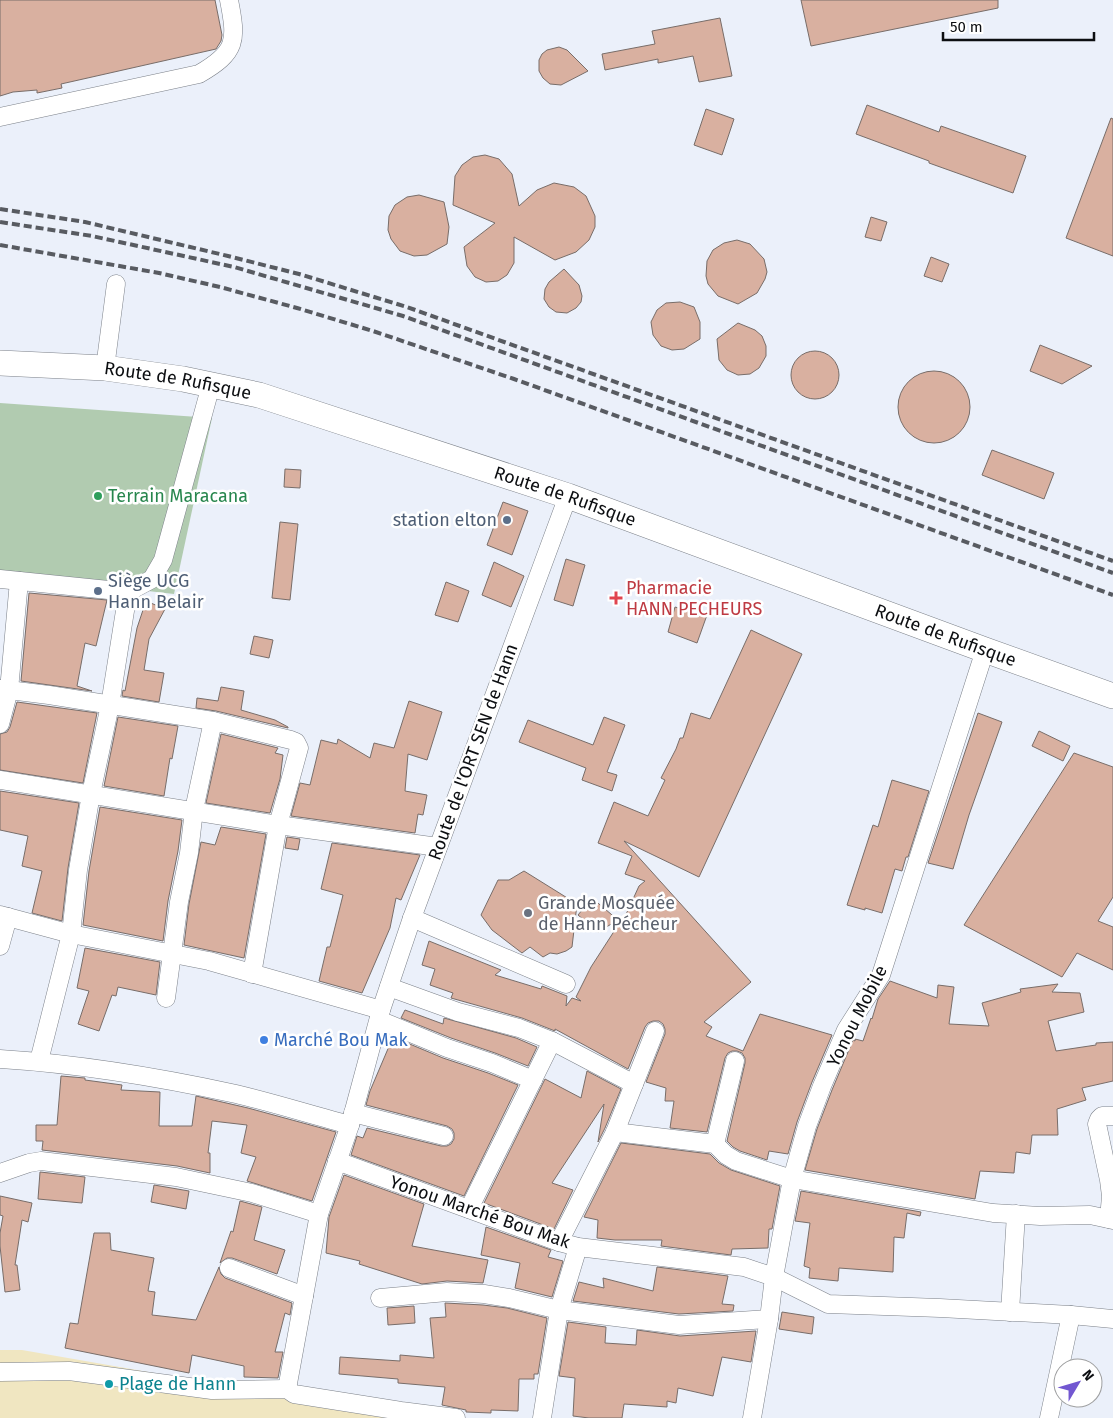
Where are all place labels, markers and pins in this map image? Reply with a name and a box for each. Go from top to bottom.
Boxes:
place label: Terrain Maracana [108,485,248,507]
marker: Terrain Maracana [92,490,104,502]
place label: station elton [393,509,497,531]
marker: station elton [501,514,513,526]
place label: Siège UCG Hann Belair [108,570,204,613]
place label: Pharmacie HANN PECHEURS [626,577,762,620]
marker: Siège UCG Hann Belair [92,585,104,597]
marker: Pharmacie HANN PECHEURS [610,592,622,604]
place label: Grande Mosquée de Hann Pécheur [538,892,677,935]
marker: Grande Mosquée de Hann Pécheur [522,907,534,919]
place label: Marché Bou Mak [274,1029,408,1051]
marker: Marché Bou Mak [258,1034,270,1046]
place label: Plage de Hann [119,1373,236,1395]
marker: Plage de Hann [103,1378,115,1390]

